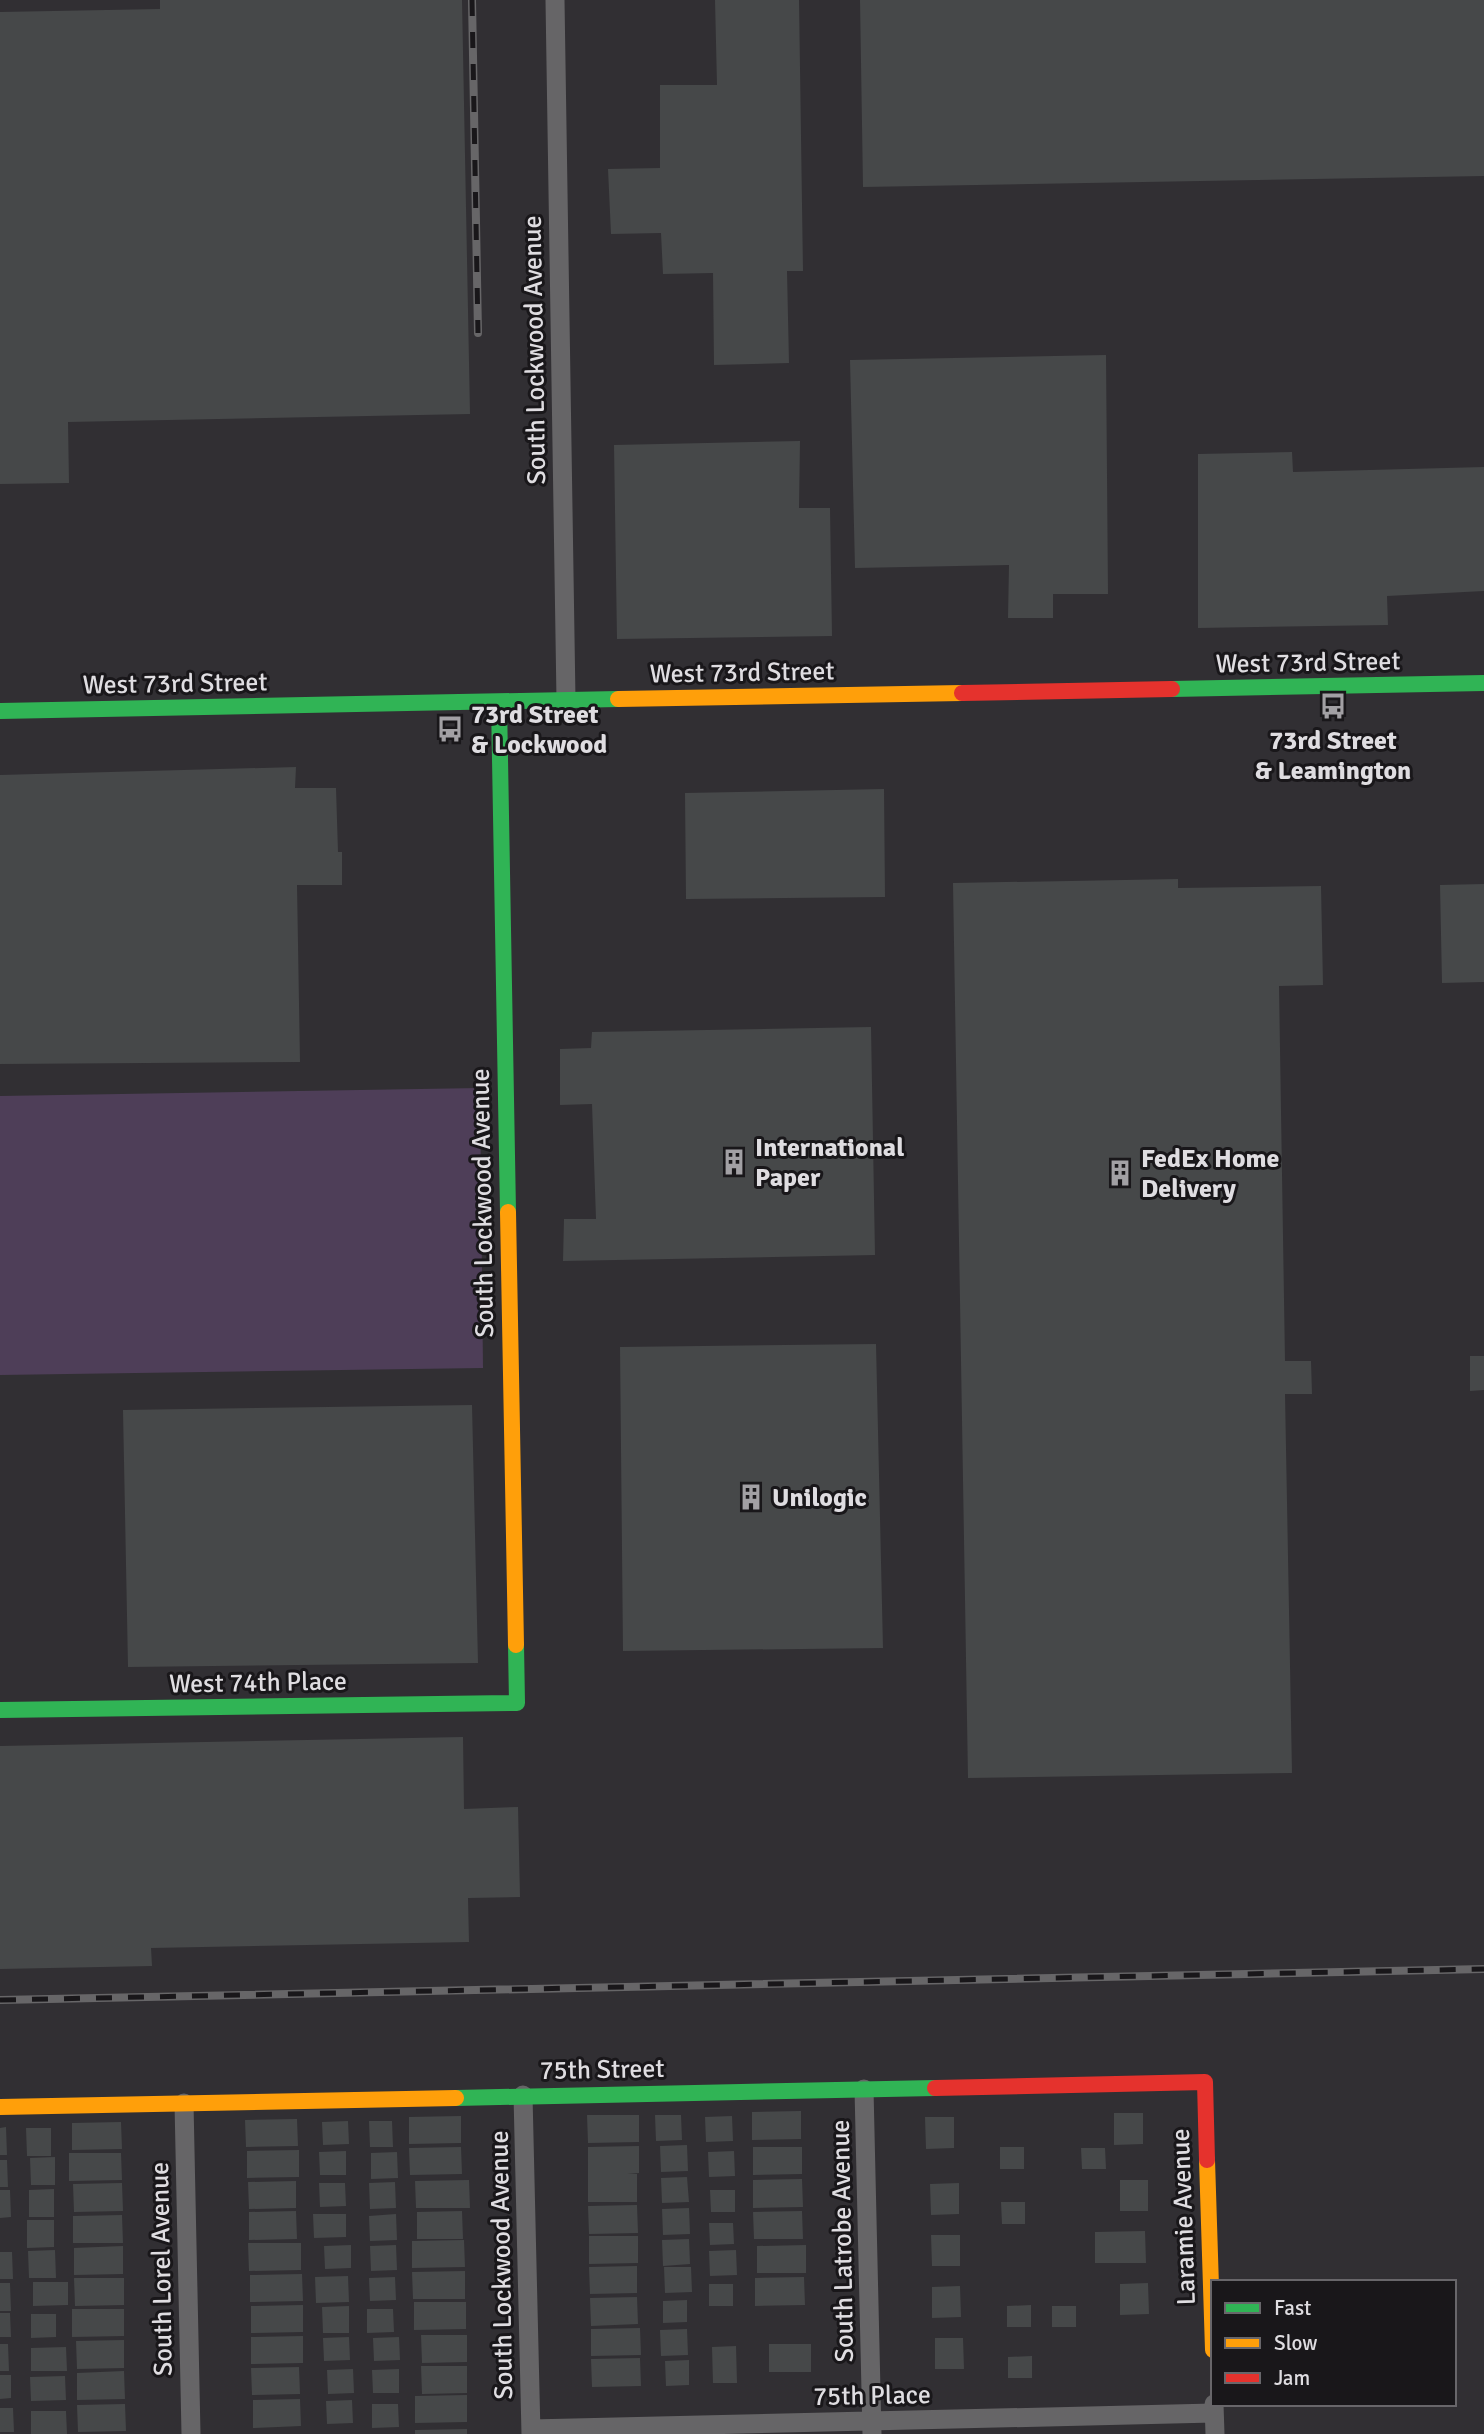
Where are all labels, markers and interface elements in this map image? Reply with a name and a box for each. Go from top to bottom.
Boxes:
street label: South Lockwood Avenue [517,215,553,485]
street label: West 73rd Street [1215,645,1401,681]
street label: West 73rd Street [649,655,835,691]
street label: West 73rd Street [82,666,268,702]
bus stop icon: 73rd Street & Leamington [1318,691,1348,721]
place label: 73rd Street & Lockwood [471,699,607,761]
bus stop icon: 73rd Street & Lockwood [435,714,465,744]
place label: 73rd Street & Leamington [1255,725,1411,787]
street label: South Lockwood Avenue [465,1068,501,1338]
place label: International Paper [755,1132,904,1194]
place label: FedEx Home Delivery [1141,1143,1280,1205]
building icon: International Paper [719,1147,749,1177]
building icon: FedEx Home Delivery [1105,1158,1135,1188]
building icon: Unilogic [736,1482,766,1512]
place label: Unilogic [772,1482,867,1514]
street label: West 74th Place [169,1665,347,1701]
street label: 75th Street [539,2053,665,2087]
street label: South Latrobe Avenue [825,2119,861,2363]
street label: Laramie Avenue [1165,2128,1203,2306]
street label: South Lockwood Avenue [484,2130,520,2400]
street label: South Lorel Avenue [144,2162,180,2376]
legend [1211,2280,1456,2406]
text: Fast [1274,2295,1311,2321]
text: Slow [1274,2330,1318,2356]
text: Jam [1274,2365,1310,2391]
street label: 75th Place [813,2379,931,2413]

